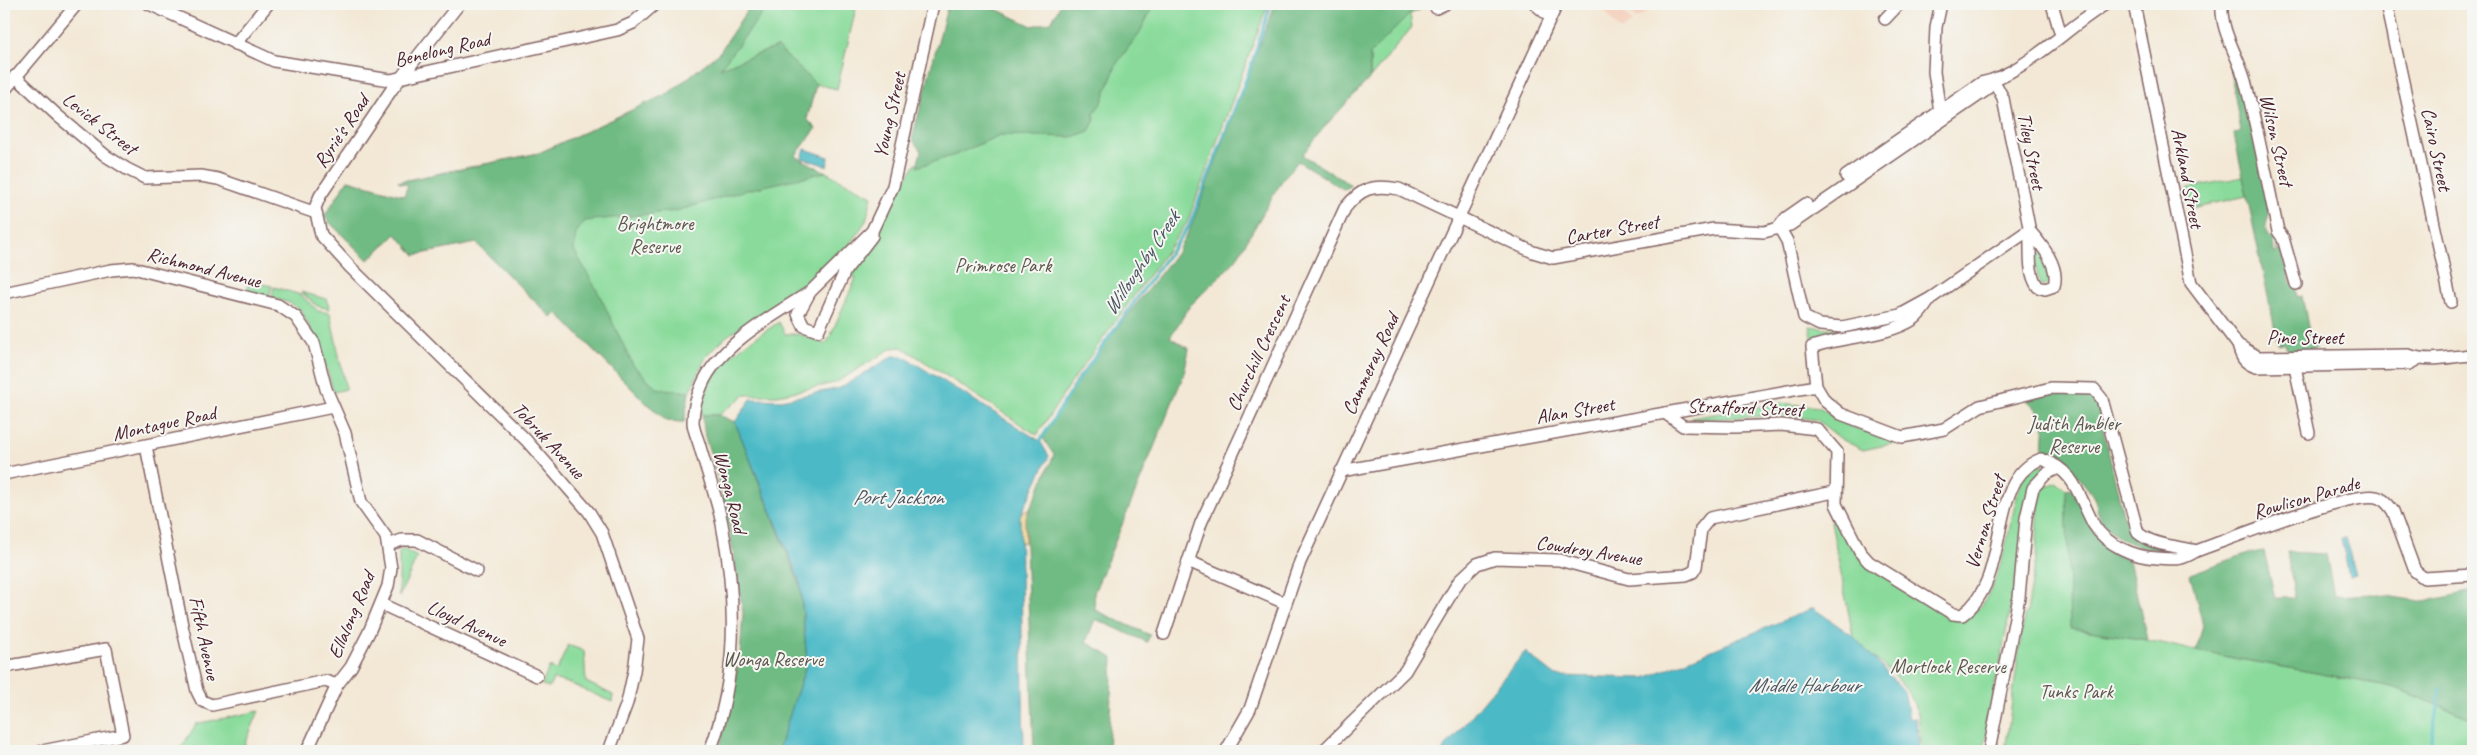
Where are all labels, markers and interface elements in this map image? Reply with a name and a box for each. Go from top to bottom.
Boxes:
street label: Benelong Road [392,26,495,73]
street label: Young Street [867,67,912,161]
street label: Levick Street [57,86,145,162]
street label: Ryrie's Road [308,87,377,173]
street label: Wilson Street [2254,92,2300,192]
street label: Cairo Street [2416,105,2458,195]
street label: Tiley Street [2012,111,2052,194]
street label: Arkland Street [2166,126,2210,233]
water label: Willoughby Creek [1097,204,1187,320]
street label: Carter Street [1564,208,1664,250]
park label: Brightmore Reserve [616,211,695,259]
street label: Richmond Avenue [144,241,265,294]
park label: Primrose Park [955,253,1053,278]
street label: Churchill Crescent [1221,289,1297,415]
street label: Cammeray Road [1336,307,1406,419]
street label: Pine Street [2267,325,2346,350]
street label: Alan Street [1534,391,1619,430]
street label: Stratford Street [1687,393,1807,422]
street label: Tobruk Avenue [507,397,591,485]
street label: Montague Road [110,400,221,447]
park label: Judith Ambler Reserve [2027,411,2122,459]
street label: Wonga Road [708,448,754,539]
street label: Vernon Street [1959,469,2013,572]
street label: Rowlison Parade [2250,470,2364,525]
water label: Port Jackson [853,484,946,510]
street label: Cowdroy Avenue [1534,530,1645,571]
street label: Ellalong Road [322,565,382,662]
street label: Fifth Avenue [183,594,226,684]
street label: Lloyd Avenue [423,594,512,653]
park label: Wonga Reserve [723,647,825,672]
park label: Mortlock Reserve [1890,654,2007,679]
water label: Middle Harbour [1748,672,1863,698]
park label: Tunks Park [2039,679,2114,704]

